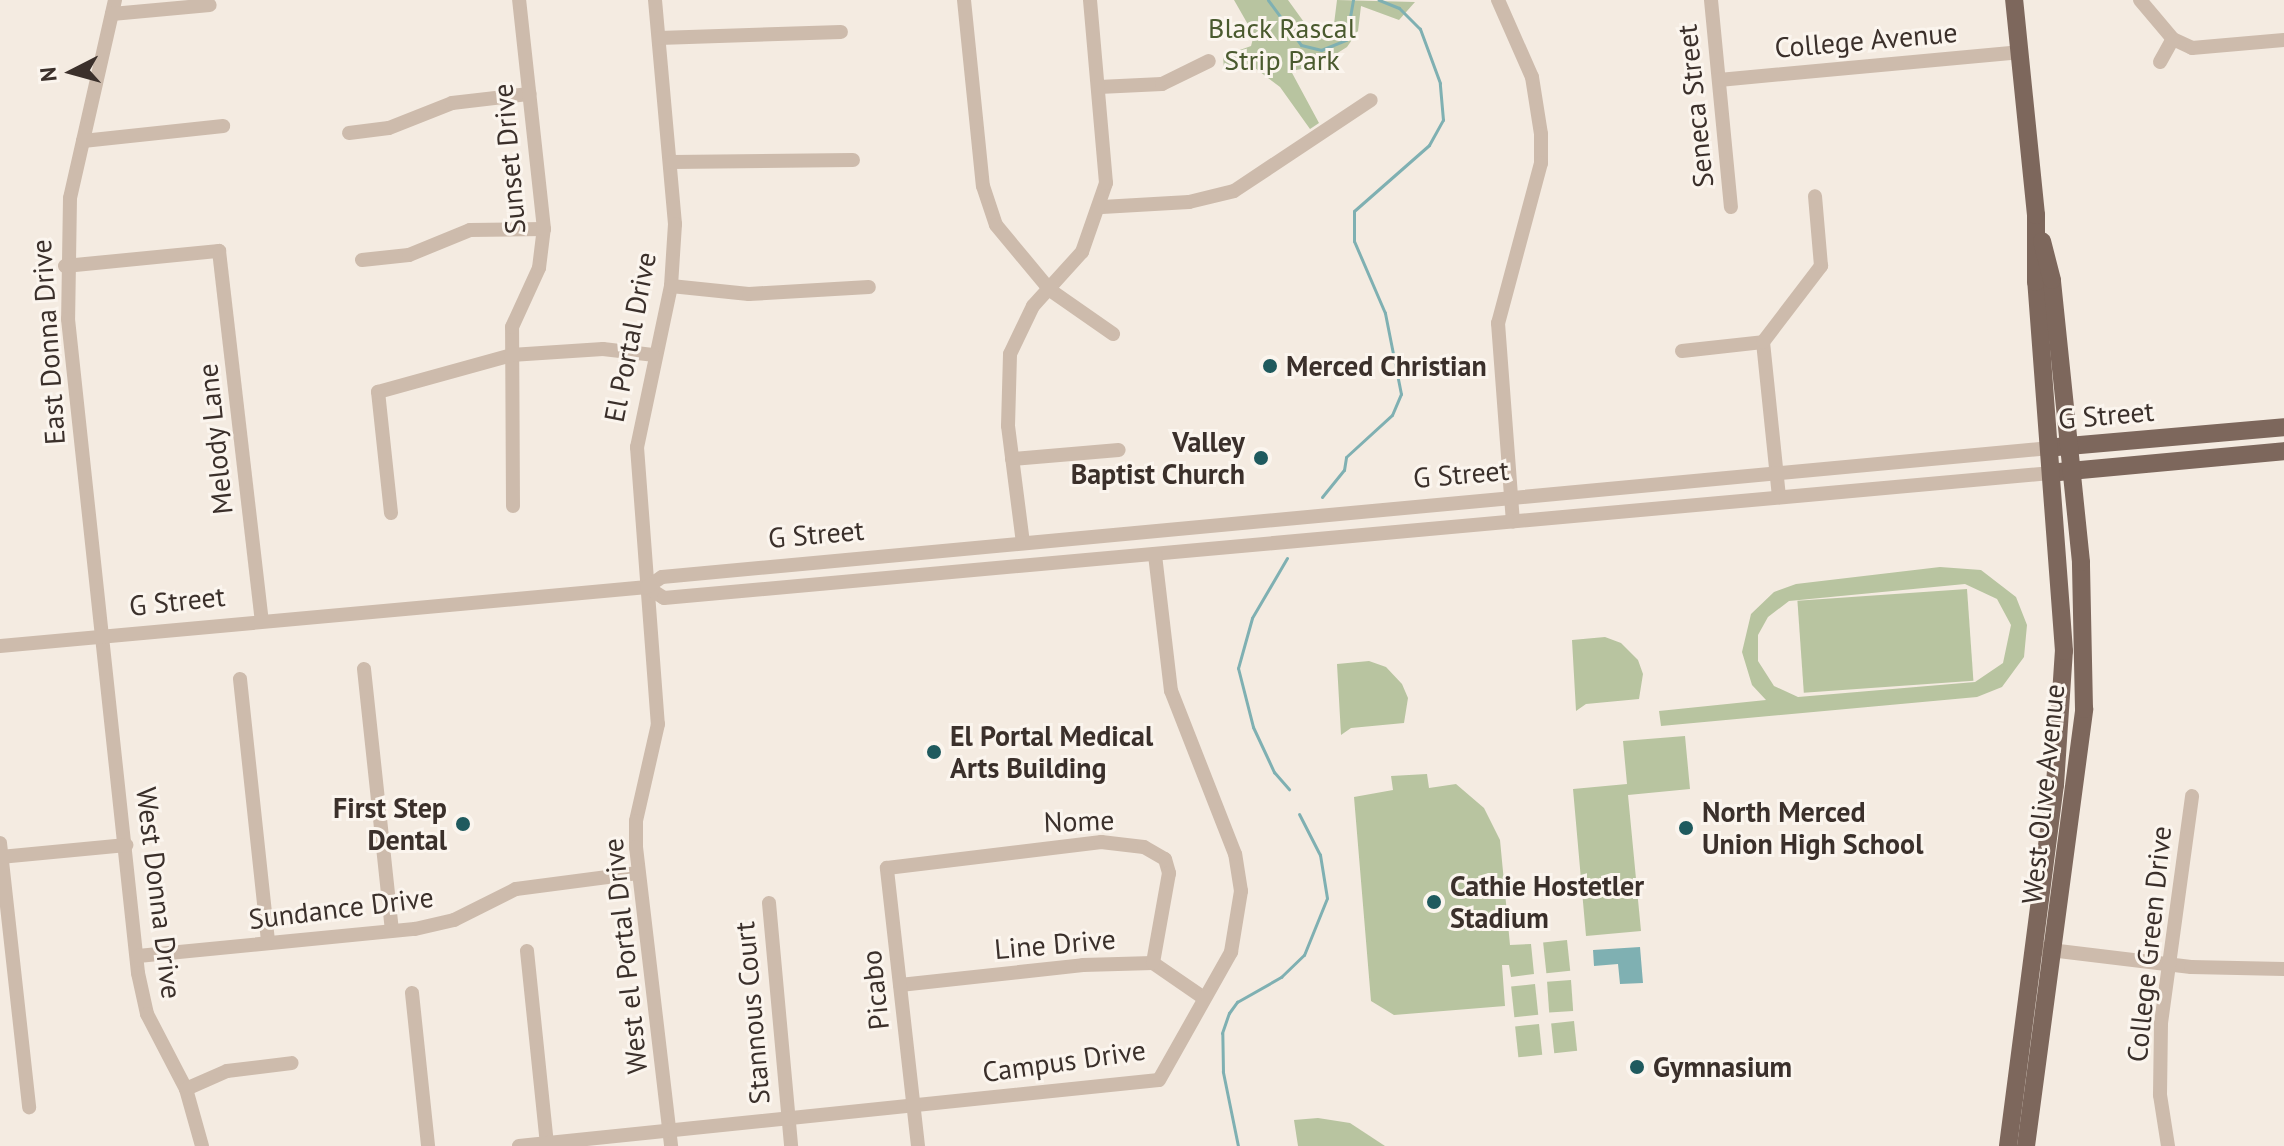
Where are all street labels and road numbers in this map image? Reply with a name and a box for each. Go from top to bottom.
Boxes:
street label: College Avenue [1773,15,1959,65]
street label: Seneca Street [1670,23,1720,189]
street label: Sunset Drive [486,82,532,236]
street label: East Donna Drive [24,238,72,446]
street label: El Portal Drive [597,249,663,425]
street label: Melody Lane [190,361,240,517]
street label: G Street [2057,394,2155,436]
street label: G Street [1412,453,1510,495]
street label: G Street [767,513,865,555]
street label: G Street [127,579,227,623]
street label: West Olive Avenue [2015,682,2071,906]
street label: West Donna Drive [129,785,189,1001]
street label: Nome [1043,803,1115,839]
street label: College Green Drive [2120,824,2178,1064]
street label: West el Portal Drive [596,837,654,1075]
street label: Sundance Drive [247,880,435,936]
street label: Stannous Court [727,920,777,1106]
street label: Line Drive [993,922,1117,966]
street label: Picabo [854,949,896,1031]
street label: Campus Drive [980,1033,1148,1089]

